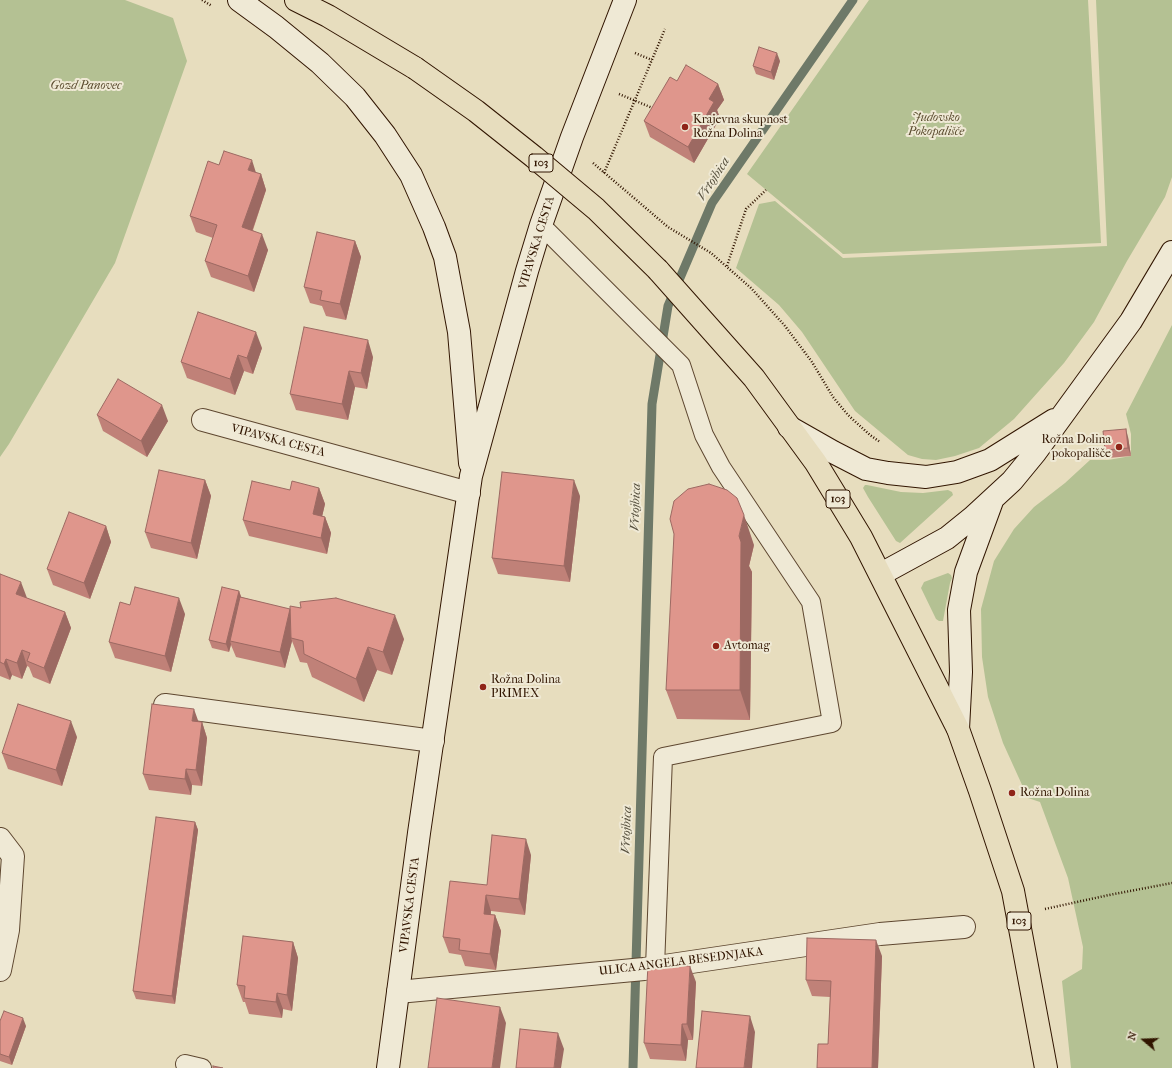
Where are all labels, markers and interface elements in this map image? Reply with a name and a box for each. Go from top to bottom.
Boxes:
park label: Gozd Panovec [51,79,121,93]
park label: Judovsko Pokopališče [908,111,964,139]
place label: Krajevna skupnost Rožna Dolina [693,113,788,141]
marker: Krajevna skupnost Rožna Dolina [680,122,690,132]
road number: 103 [529,154,553,172]
water label: Vrtojbica [694,155,734,203]
street label: VIPAVSKA CESTA [516,195,558,291]
street label: VIPAVSKA CESTA [229,422,327,460]
place label: Rožna Dolina pokopališče [1041,433,1111,461]
marker: Rožna Dolina pokopališče [1114,442,1124,452]
water label: Vrtojbica [627,483,645,531]
road number: 103 [826,490,850,508]
place label: Avtomag [724,639,770,653]
marker: Avtomag [711,641,721,651]
place label: Rožna Dolina PRIMEX [491,673,561,701]
marker: Rožna Dolina PRIMEX [478,682,488,692]
place label: Rožna Dolina [1020,786,1090,800]
marker: Rožna Dolina [1007,788,1017,798]
water label: Vrtojbica [618,806,636,854]
street label: VIPAVSKA CESTA [397,856,423,954]
road number: 103 [1007,912,1031,930]
street label: ULICA ANGELA BESEDNJAKA [598,945,764,979]
north arrow [1124,1020,1164,1060]
text: N [1125,1030,1140,1042]

